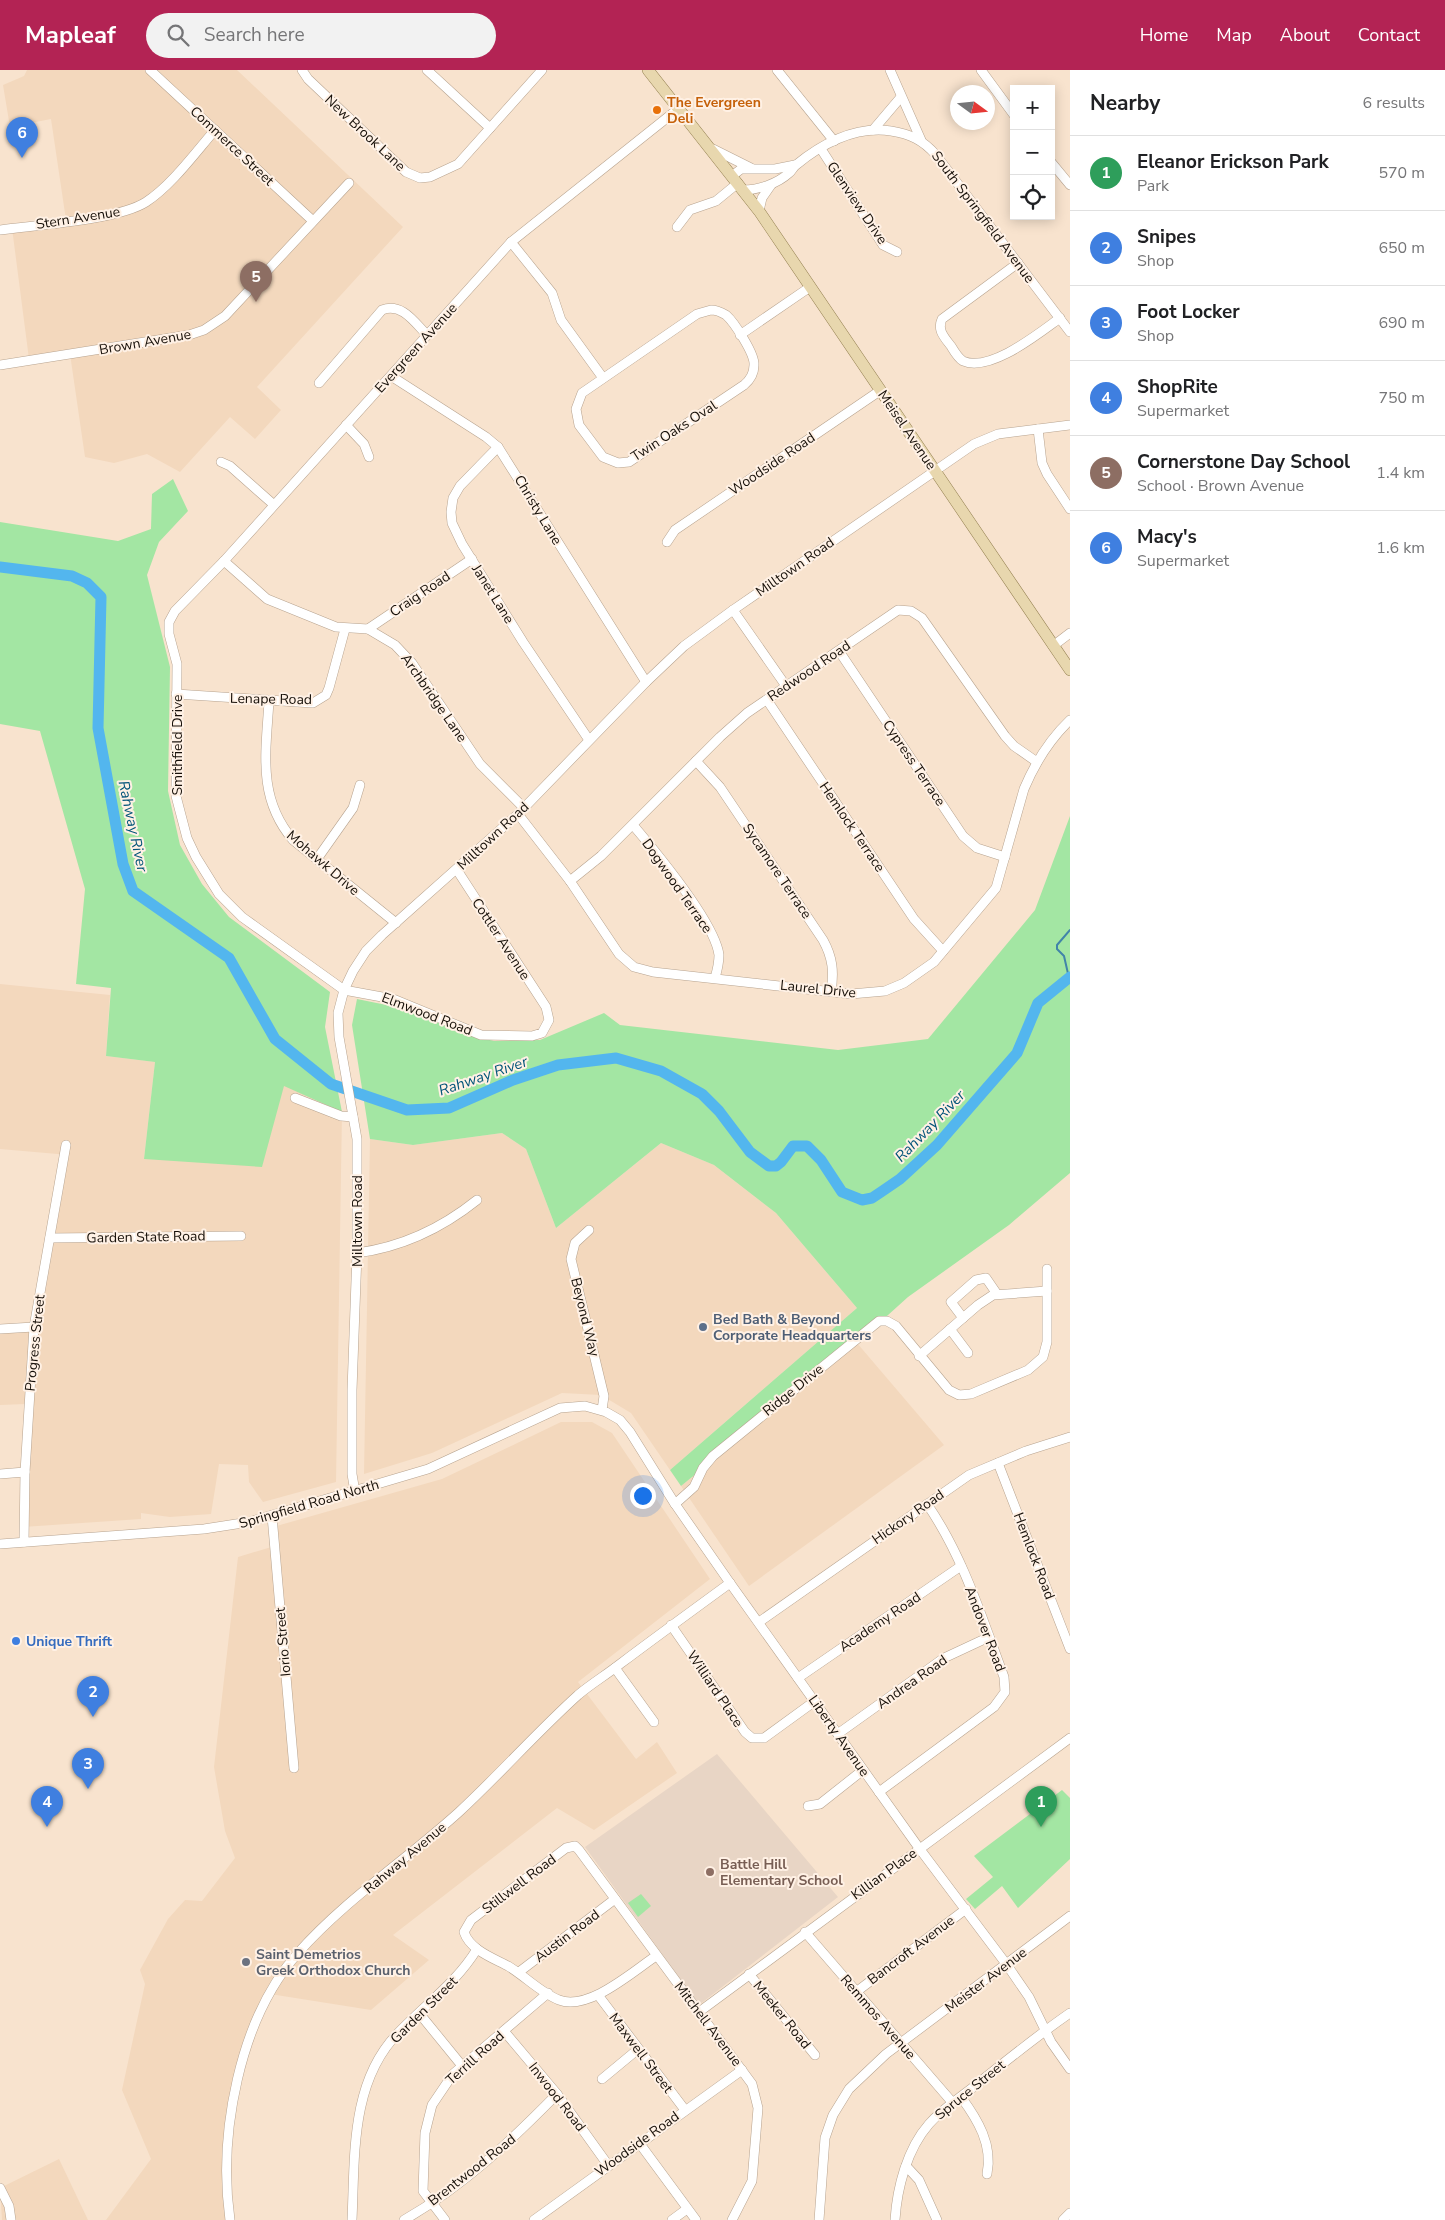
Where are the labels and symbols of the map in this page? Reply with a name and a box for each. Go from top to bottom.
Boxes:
north arrow [950,85,995,130]
street label: New Brook Lane [320,91,410,175]
place label: The Evergreen Deli [667,93,761,128]
street label: Commerce Street [186,102,278,190]
marker: The Evergreen Deli [651,104,663,116]
pin: 6 [6,117,38,158]
street label: South Springfield Avenue [927,147,1039,287]
street label: Glenview Drive [822,158,892,248]
street label: Stern Avenue [34,202,122,234]
pin: 5 [240,261,272,302]
street label: Evergreen Avenue [371,299,461,397]
street label: Brown Avenue [98,325,192,359]
street label: Meisel Avenue [873,386,941,474]
street label: Twin Oaks Oval [627,396,721,466]
street label: Woodside Road [725,428,819,500]
street label: Christy Lane [510,471,566,549]
street label: Milltown Road [752,533,838,601]
street label: Janet Lane [467,560,519,627]
street label: Craig Road [386,567,454,621]
street label: Redwood Road [764,636,854,706]
street label: Archbridge Lane [396,650,472,746]
street label: Lenape Road [230,689,312,709]
street label: Smithfield Drive [168,694,187,796]
street label: Cypress Terrace [878,716,950,810]
street label: Hemlock Terrace [815,778,889,876]
water label: Rahway River [114,779,153,874]
street label: Milltown Road [453,798,533,874]
street label: Sycamore Terrace [738,820,816,922]
street label: Mohawk Drive [283,826,363,900]
street label: Dogwood Terrace [637,835,717,937]
street label: Cottler Avenue [467,894,535,984]
street label: Laurel Drive [779,976,857,1002]
street label: Elmwood Road [379,988,475,1040]
water label: Rahway River [436,1051,531,1101]
water label: Rahway River [891,1085,970,1166]
street label: Milltown Road [348,1175,367,1267]
street label: Garden State Road [86,1226,206,1248]
street label: Beyond Way [566,1276,604,1359]
street label: Progress Street [20,1294,50,1392]
place label: Bed Bath & Beyond Corporate Headquarters [713,1310,872,1345]
marker: Bed Bath & Beyond Corporate Headquarters [697,1321,709,1333]
street label: Ridge Drive [759,1360,827,1420]
street label: Springfield Road North [237,1475,381,1533]
your location [630,1483,656,1509]
street label: Hickory Road [868,1485,948,1549]
street label: Hemlock Road [1009,1510,1059,1602]
street label: Andover Road [960,1584,1010,1674]
street label: Academy Road [835,1588,925,1656]
street label: Iorio Street [271,1607,295,1677]
place label: Unique Thrift [26,1632,113,1651]
marker: Unique Thrift [10,1635,22,1647]
street label: Williard Place [682,1647,748,1731]
street label: Andrea Road [873,1651,951,1713]
pin: 2 [77,1676,109,1717]
street label: Liberty Avenue [804,1692,874,1780]
pin: 3 [72,1748,104,1789]
pin: 4 [31,1786,63,1827]
pin: 1 [1025,1786,1057,1827]
street label: Rahway Avenue [360,1818,450,1898]
street label: Killian Place [847,1844,921,1904]
street label: Stillwell Road [478,1850,560,1918]
place label: Battle Hill Elementary School [720,1855,843,1890]
marker: Battle Hill Elementary School [704,1866,716,1878]
street label: Austin Road [531,1905,603,1967]
street label: Bancroft Avenue [864,1911,958,1989]
street label: Meister Avenue [941,1943,1031,2017]
place label: Saint Demetrios Greek Orthodox Church [256,1945,410,1980]
marker: Saint Demetrios Greek Orthodox Church [240,1956,252,1968]
street label: Remmos Avenue [836,1971,920,2063]
street label: Garden Street [386,1972,462,2048]
street label: Meeker Road [749,1977,815,2053]
street label: Mitchell Avenue [670,1978,746,2070]
street label: Maxwell Street [605,2009,677,2097]
street label: Terrill Road [442,2027,508,2089]
street label: Spruce Street [931,2056,1009,2124]
street label: Inwood Road [524,2058,590,2136]
street label: Woodside Road [591,2107,683,2181]
street label: Brentwood Road [424,2130,520,2210]

